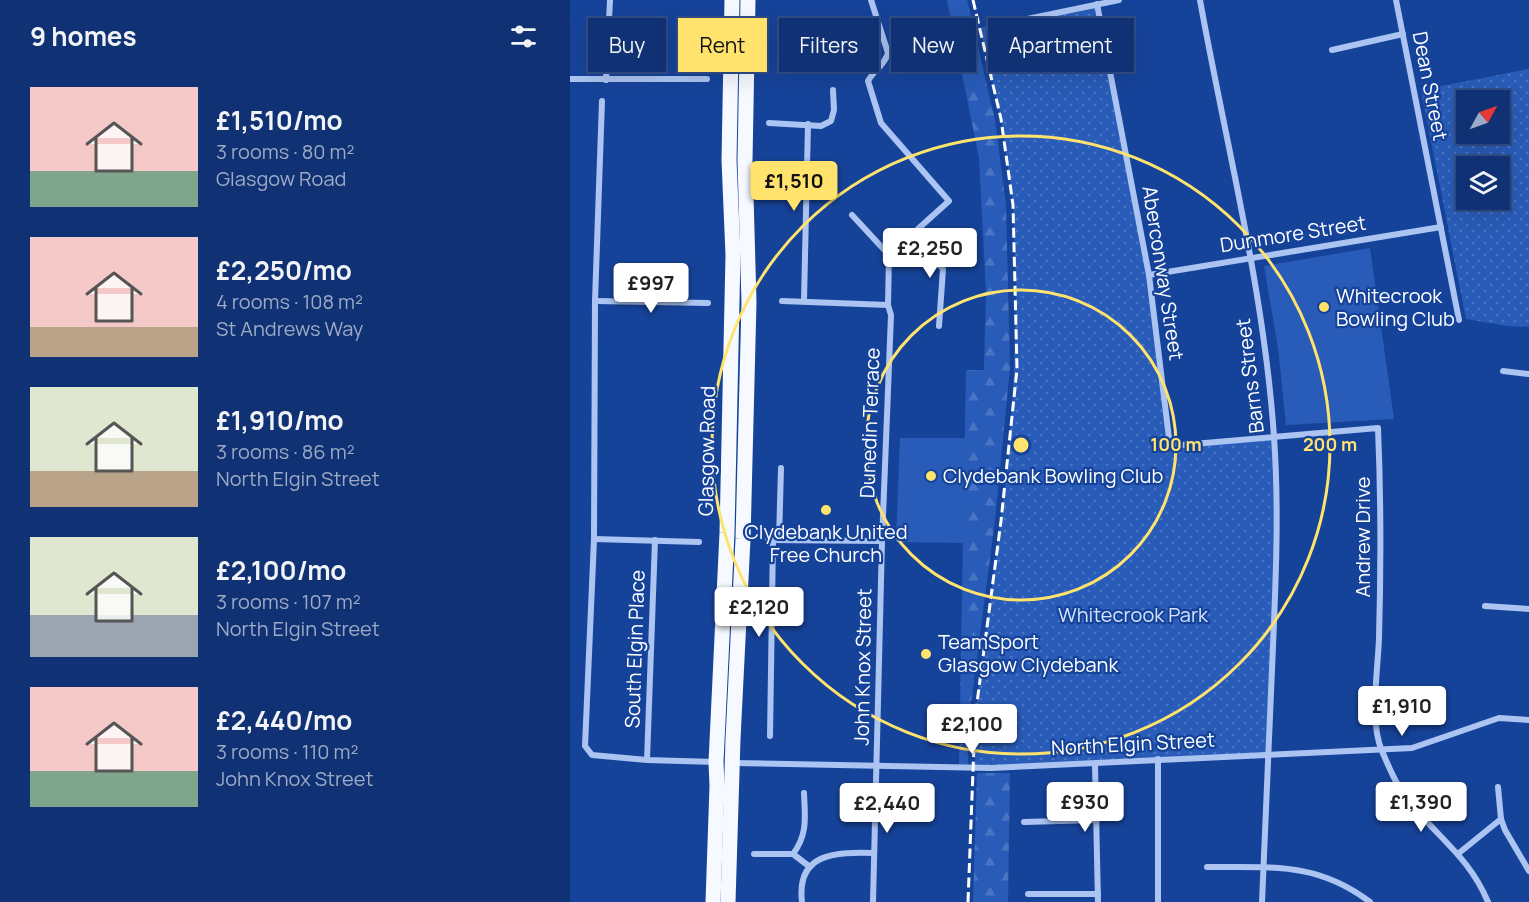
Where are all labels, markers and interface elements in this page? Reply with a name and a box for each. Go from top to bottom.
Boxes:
text: 9 homes [30,18,137,54]
chip: Buy [588,18,666,72]
chip: Rent [678,18,767,72]
chip: Filters [779,18,879,72]
chip: New [891,18,976,72]
chip: Apartment [988,18,1134,72]
icon: filters [507,20,540,53]
street label: Dean Street [1407,29,1454,143]
north arrow [1456,90,1510,144]
map controls [1456,90,1510,210]
text: £1,510/mo [216,102,343,138]
icon: home [78,111,150,183]
text: 3 rooms · 80 m² [216,138,355,165]
button: layers [1456,156,1510,210]
pin: £1,510 [745,161,843,212]
text: Glasgow Road [216,165,346,192]
text: £1,510 [764,167,824,194]
street label: Aberconway Street [1136,184,1191,362]
street label: Dunmore Street [1218,209,1368,258]
pin: £2,250 [881,228,979,279]
text: £2,250 [897,234,963,261]
text: £2,250/mo [216,252,352,288]
icon: home [78,261,150,333]
pin: £997 [615,263,687,314]
text: £997 [628,269,674,296]
place label: Whitecrook Bowling Club [1336,282,1455,332]
text: 4 rooms · 108 m² [216,288,363,315]
marker: Whitecrook Bowling Club [1317,300,1331,314]
text: St Andrews Way [216,315,363,342]
street label: Barns Street [1229,317,1270,435]
street label: Dunedin Terrace [853,347,886,499]
street label: Glasgow Road [692,386,721,516]
text: £1,910/mo [216,402,343,438]
icon: home [78,411,150,483]
text: 100 m [1150,432,1202,456]
text: 200 m [1303,432,1357,456]
centre of rings [1011,435,1031,455]
text: 3 rooms · 86 m² [216,438,355,465]
place label: Clydebank Bowling Club [943,462,1163,489]
text: North Elgin Street [216,465,380,492]
marker: Clydebank Bowling Club [924,469,938,483]
street label: Andrew Drive [1349,477,1376,597]
marker: Clydebank United Free Church [819,503,833,517]
place label: Clydebank United Free Church [744,518,908,568]
text: £2,100/mo [216,552,346,588]
icon: home [78,561,150,633]
street label: South Elgin Place [618,569,651,729]
pin: £2,120 [710,587,808,638]
text: 3 rooms · 107 m² [216,588,361,615]
street label: John Knox Street [848,588,877,746]
text: £2,120 [729,593,789,620]
park label: Whitecrook Park [1058,601,1209,628]
text: North Elgin Street [216,615,380,642]
place label: TeamSport Glasgow Clydebank [938,628,1119,678]
marker: TeamSport Glasgow Clydebank [919,647,933,661]
pin: £1,910 [1353,686,1451,737]
text: £1,910 [1372,692,1432,719]
text: £2,440/mo [216,702,352,738]
pin: £2,100 [923,704,1021,755]
text: £2,100 [941,710,1003,737]
icon: home [78,711,150,783]
street label: North Elgin Street [1050,726,1215,761]
text: 3 rooms · 110 m² [216,738,358,765]
text: John Knox Street [216,765,373,792]
pin: £930 [1049,782,1121,833]
pin: £1,390 [1372,782,1470,833]
pin: £2,440 [838,783,936,834]
text: £930 [1061,788,1109,815]
text: £1,390 [1390,788,1452,815]
text: £2,440 [854,789,920,816]

